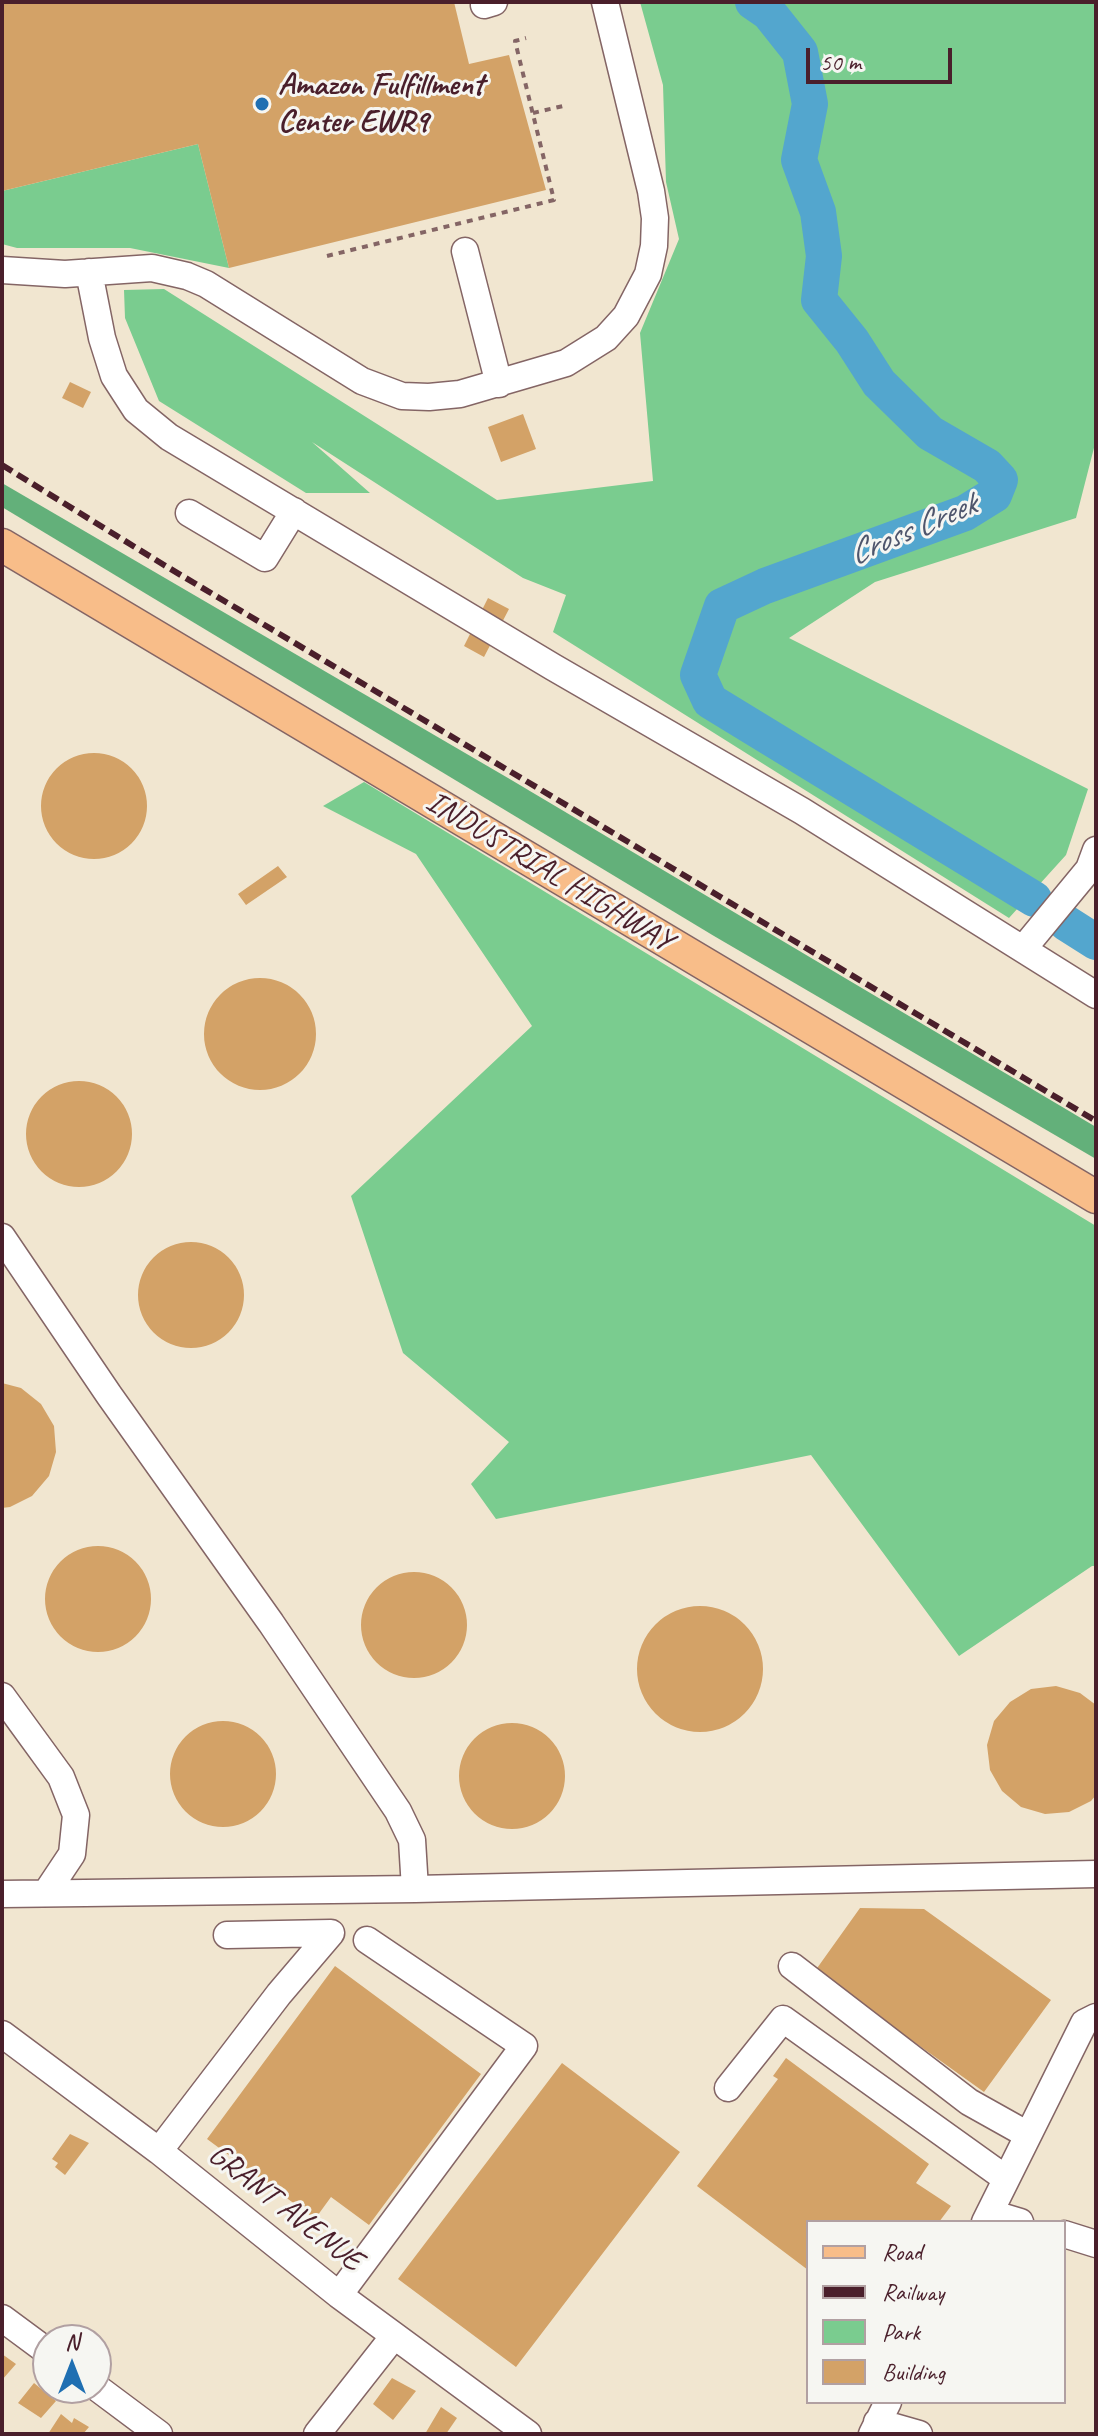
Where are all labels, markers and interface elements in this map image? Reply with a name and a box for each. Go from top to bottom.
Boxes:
scale bar [810,32,956,82]
text: 50 m [820,47,861,77]
place label: Amazon Fulfillment Center EWR9 [278,67,484,142]
marker: Amazon Fulfillment Center EWR9 [253,95,271,113]
water label: Cross Creek [843,485,983,575]
street label: INDUSTRIAL HIGHWAY [419,783,679,961]
street label: GRANT AVENUE [200,2136,370,2280]
legend [806,2220,1066,2404]
text: Road [882,2237,922,2267]
text: Railway [882,2277,944,2307]
text: Park [882,2317,920,2347]
north arrow [32,2324,112,2404]
text: N [65,2328,79,2356]
text: Building [882,2357,945,2387]

